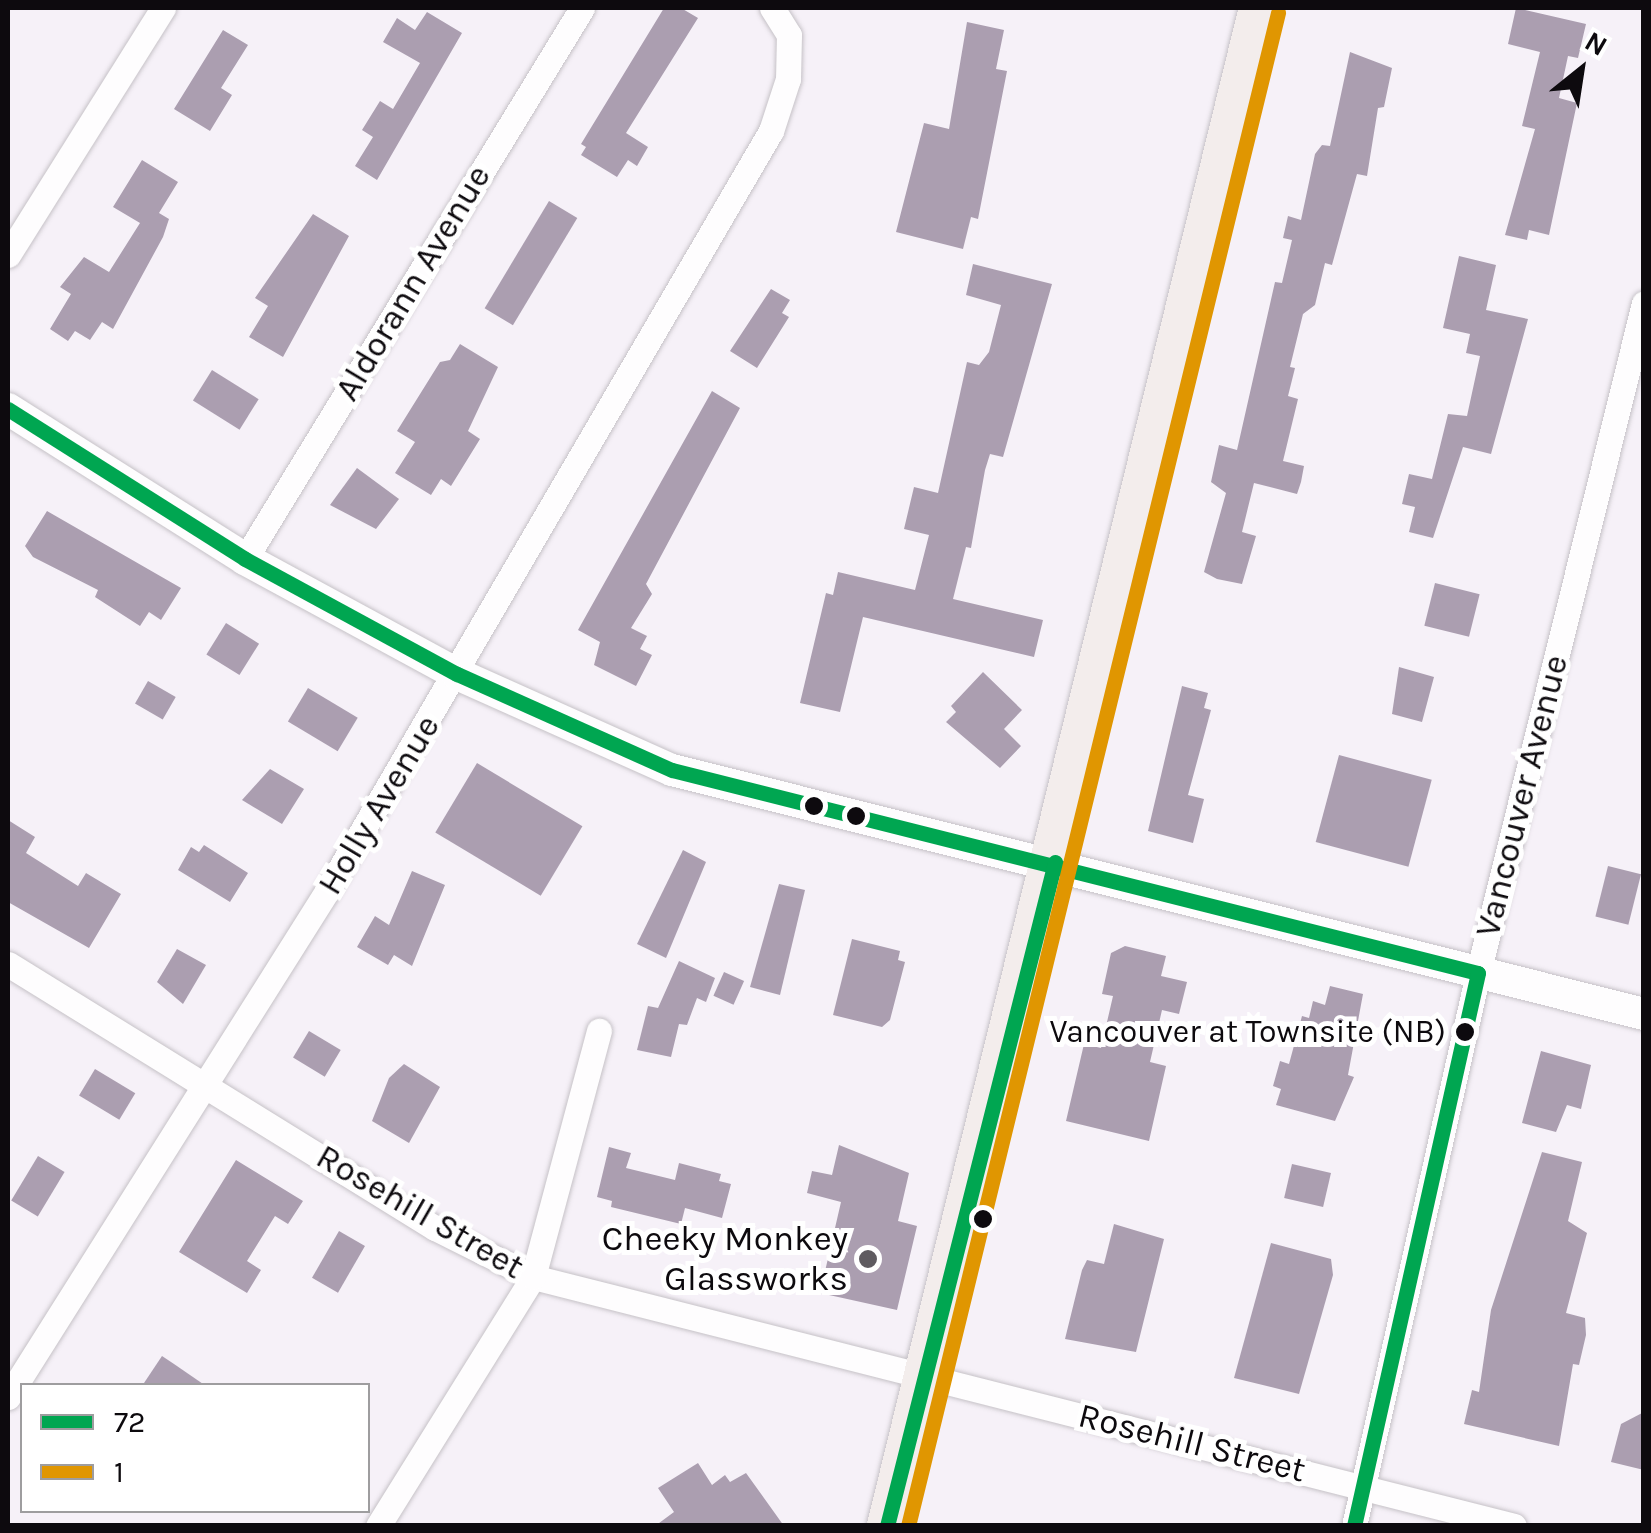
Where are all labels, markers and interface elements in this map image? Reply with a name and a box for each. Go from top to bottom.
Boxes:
north arrow [1531,20,1631,120]
text: N [1579,24,1613,63]
street label: Aldorann Avenue [326,158,500,408]
street label: Vancouver Avenue [1467,651,1577,941]
street label: Holly Avenue [309,708,449,902]
unlabelled marker [804,796,824,816]
unlabelled marker [846,806,866,826]
place label: Vancouver at Townsite (NB) [1049,1013,1446,1051]
marker: Vancouver at Townsite (NB) [1455,1022,1475,1042]
street label: Rosehill Street [309,1136,531,1288]
unlabelled marker [973,1209,993,1229]
place label: Cheeky Monkey Glassworks [602,1218,848,1300]
marker: Cheeky Monkey Glassworks [857,1248,879,1270]
legend [20,1383,370,1513]
street label: Rosehill Street [1074,1395,1310,1491]
text: 72 [114,1404,145,1440]
text: 1 [114,1454,124,1490]

